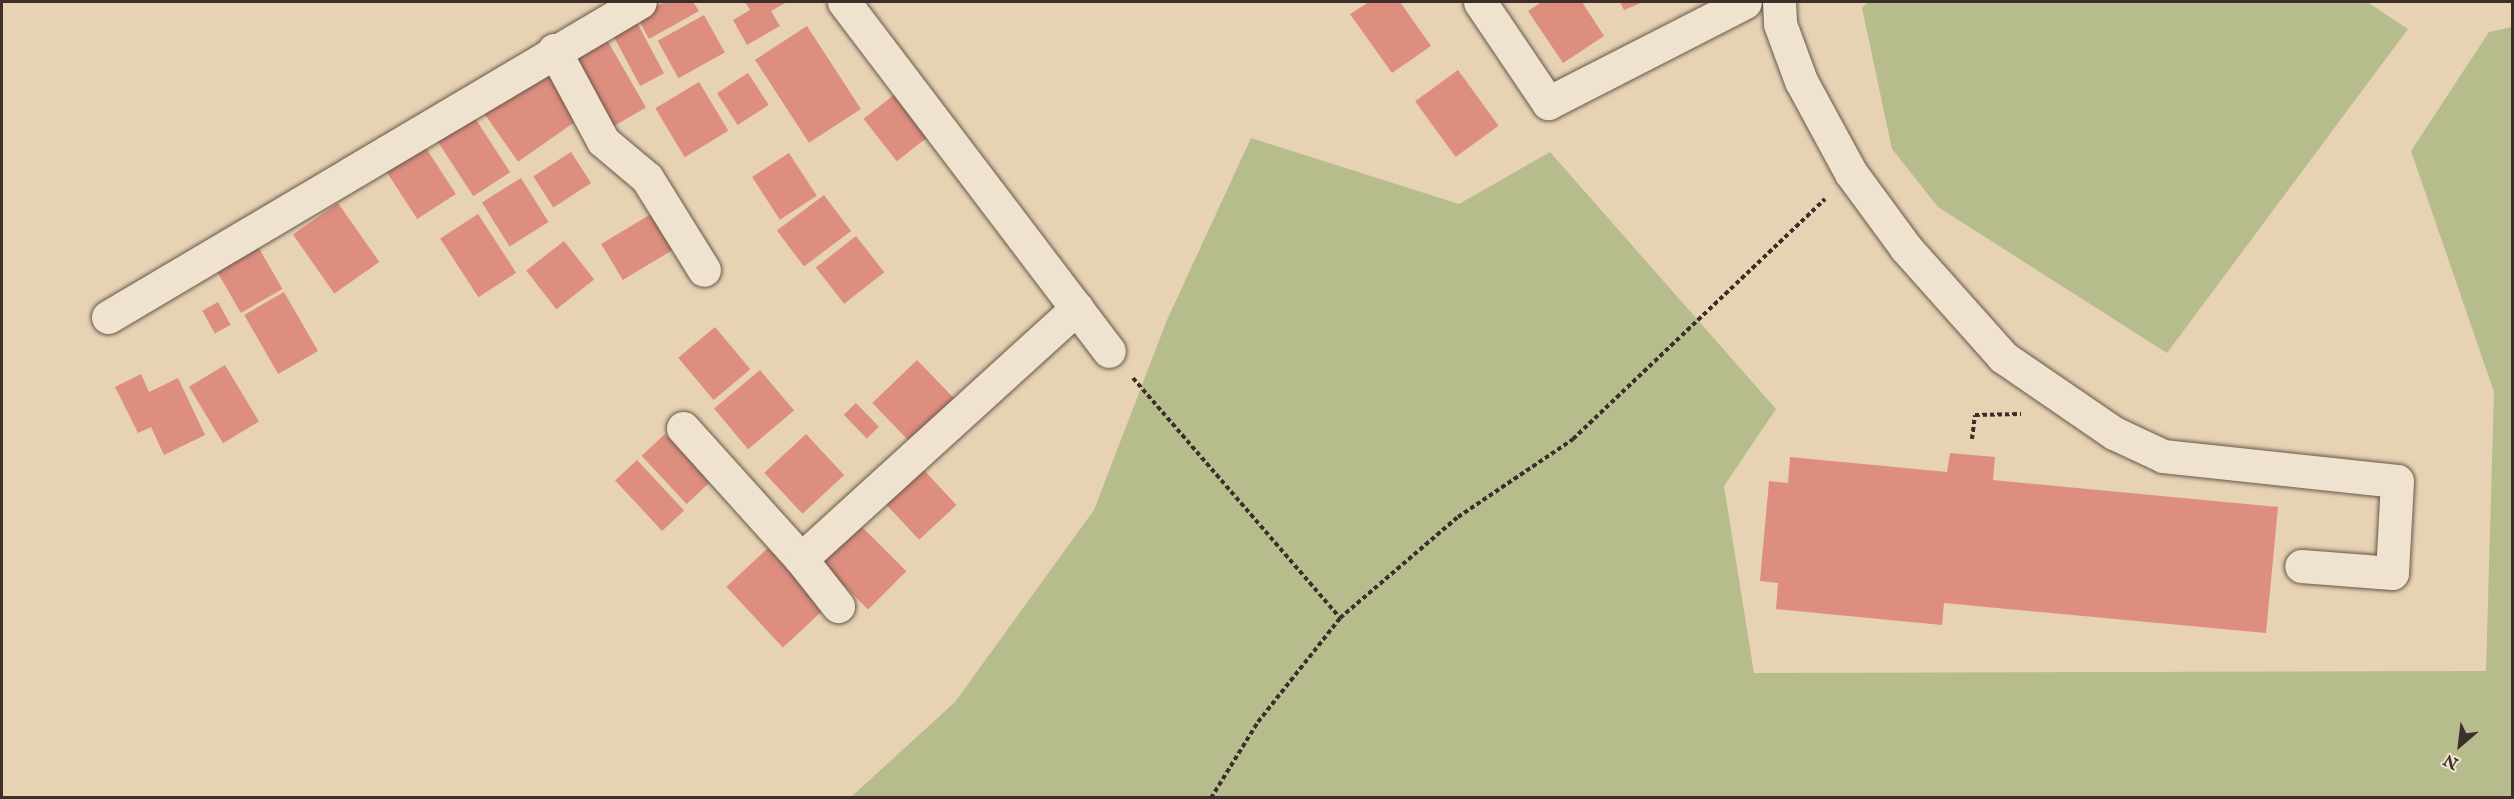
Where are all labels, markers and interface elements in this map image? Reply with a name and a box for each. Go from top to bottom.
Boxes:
north arrow [2430,715,2490,775]
text: N [2441,749,2462,773]

